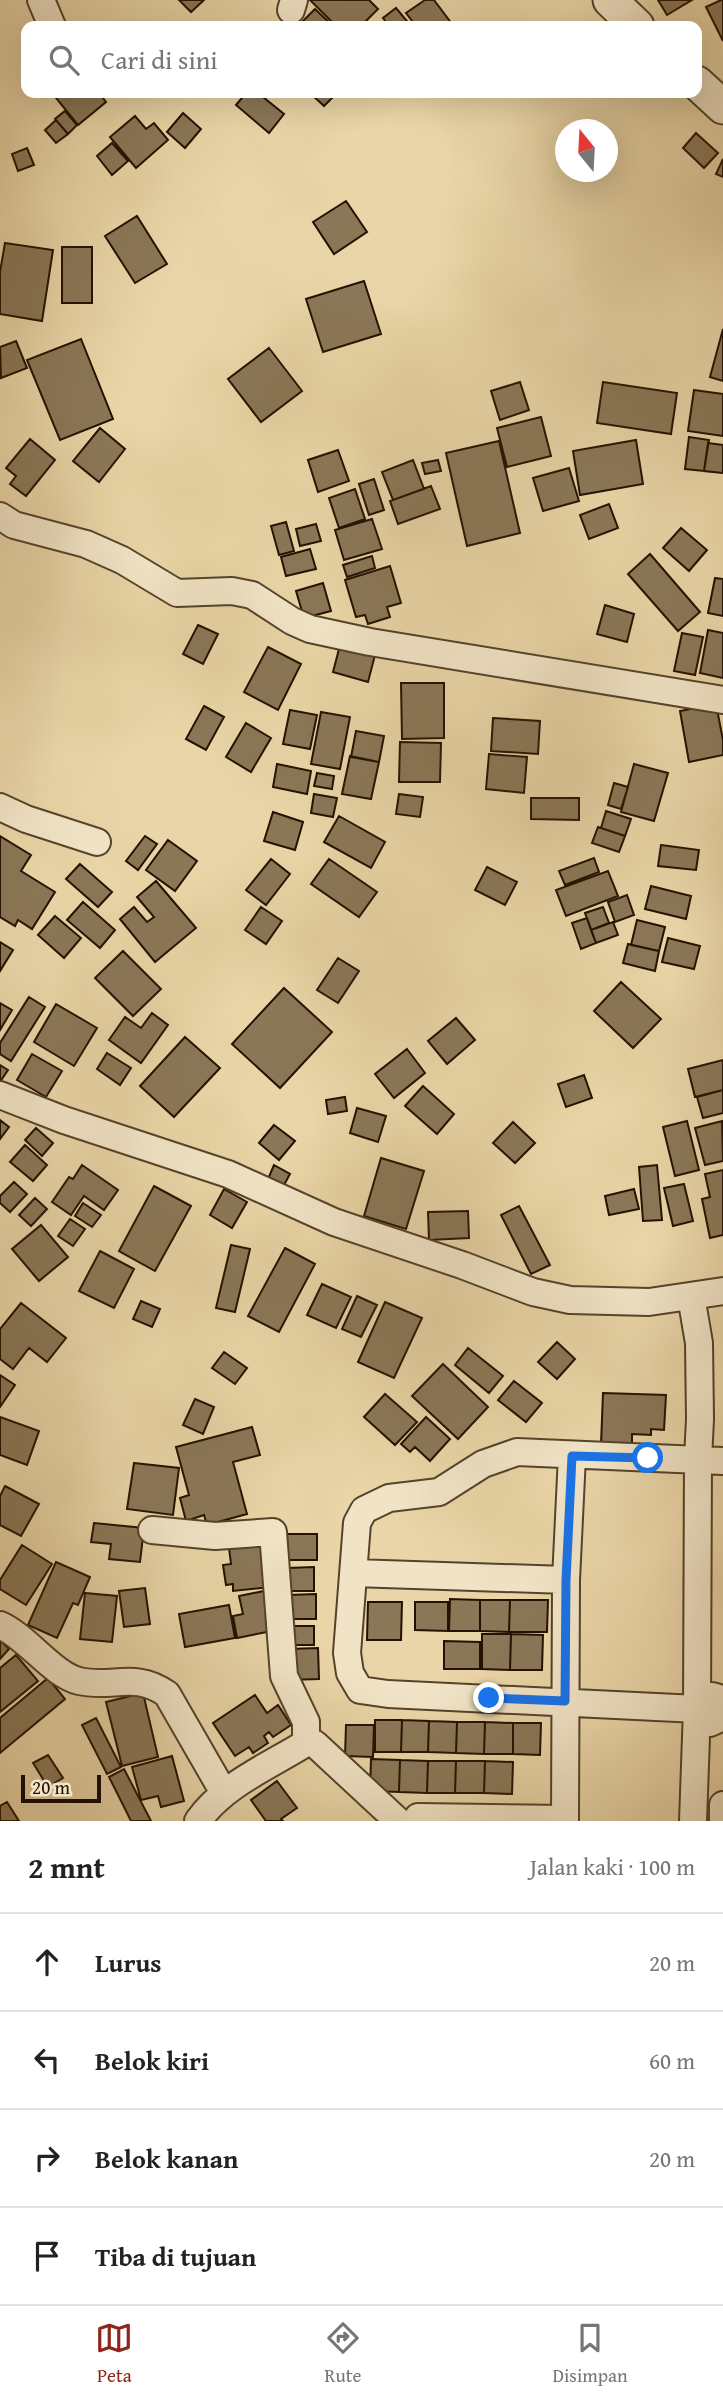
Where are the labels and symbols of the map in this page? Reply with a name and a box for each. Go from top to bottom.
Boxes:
north arrow [555,119,618,182]
route start [632,1442,663,1473]
route end [473,1682,504,1713]
scale bar [21,1772,102,1804]

